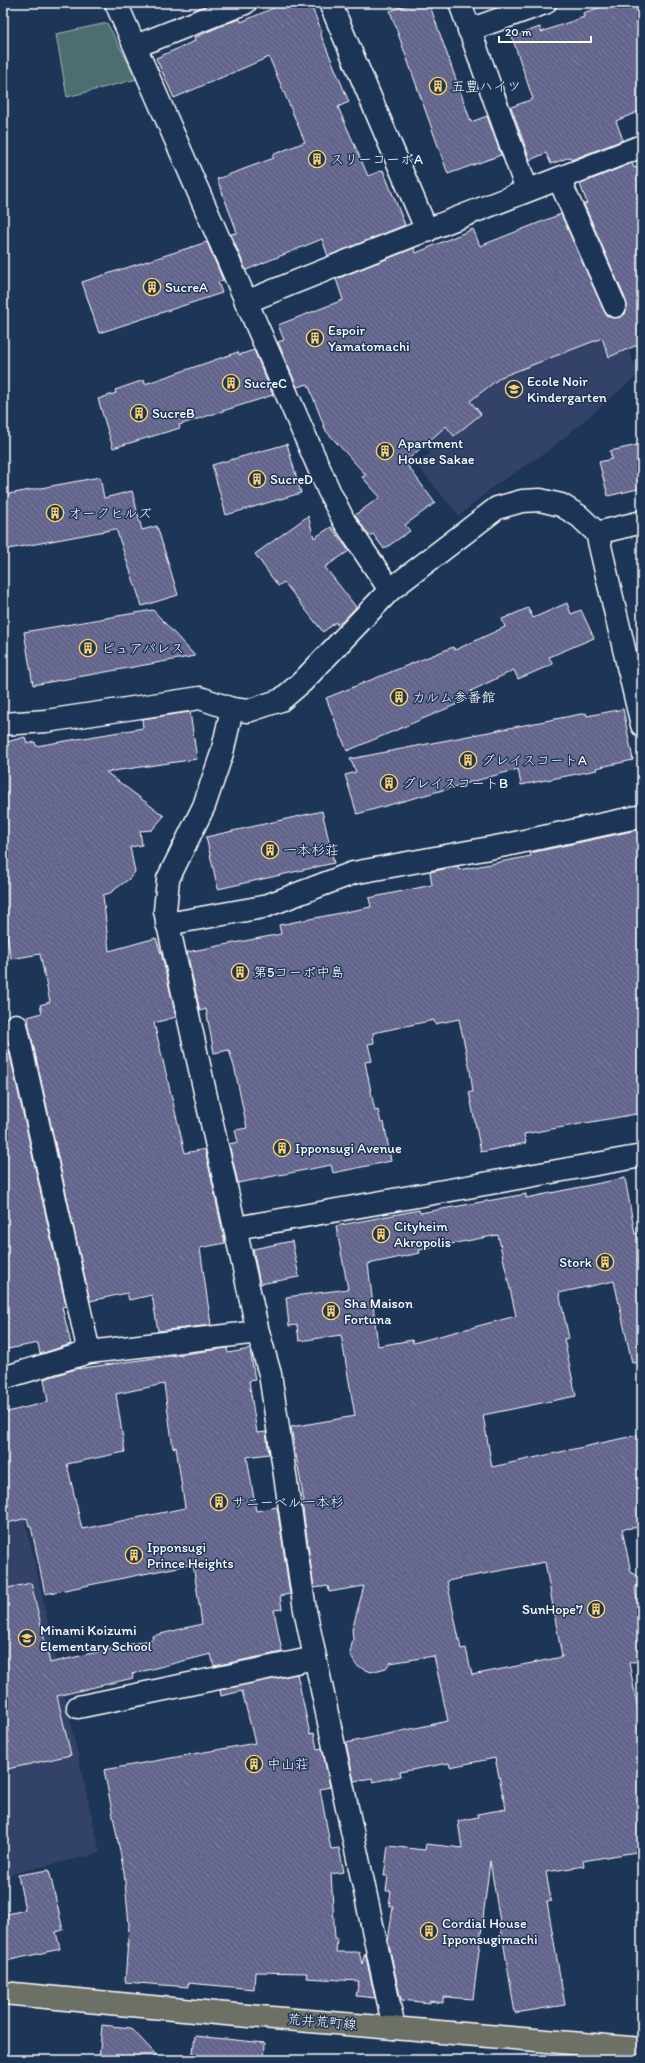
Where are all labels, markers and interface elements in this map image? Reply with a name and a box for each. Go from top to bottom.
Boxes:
scale bar [499,18,591,44]
text: 20 m [505,25,532,39]
building icon: 五豊ハイツ [428,76,448,96]
place label: 五豊ハイツ [451,78,521,95]
building icon: スリーコーポA [307,149,327,169]
place label: スリーコーポA [330,151,423,168]
building icon: SucreA [142,277,162,297]
place label: SucreA [165,279,208,296]
place label: Espoir Yamatomachi [328,322,410,355]
building icon: Espoir Yamatomachi [305,328,325,348]
building icon: SucreC [221,373,241,393]
place label: Ecole Noir Kindergarten [527,373,607,406]
place label: SucreC [244,375,287,392]
school or university icon: Ecole Noir Kindergarten [504,379,524,399]
building icon: SucreB [129,403,149,423]
place label: SucreB [152,405,195,422]
place label: Apartment House Sakae [398,435,475,468]
building icon: Apartment House Sakae [375,441,395,461]
building icon: SucreD [247,469,267,489]
place label: SucreD [270,471,313,488]
building icon: オークヒルズ [45,503,65,523]
place label: オークヒルズ [68,505,152,522]
building icon: ピュアパレス [78,638,98,658]
place label: ピュアパレス [101,640,184,657]
building icon: カルム参番館 [389,687,409,707]
place label: カルム参番館 [412,689,495,706]
building icon: グレイスコートA [458,750,478,770]
place label: グレイスコートA [481,752,587,769]
building icon: グレイスコートB [379,773,399,793]
place label: グレイスコートB [402,775,508,792]
building icon: 一本杉荘 [260,840,280,860]
place label: 一本杉荘 [283,842,339,859]
building icon: 第5コーポ中島 [230,962,250,982]
place label: 第5コーポ中島 [253,964,344,981]
building icon: Ipponsugi Avenue [272,1138,292,1158]
place label: Ipponsugi Avenue [295,1140,402,1157]
place label: Cityheim Akropolis [394,1218,451,1251]
building icon: Cityheim Akropolis [371,1224,391,1244]
building icon: Stork [595,1252,615,1272]
place label: Stork [559,1254,593,1271]
place label: Sha Maison Fortuna [344,1295,413,1328]
building icon: Sha Maison Fortuna [321,1301,341,1321]
building icon: サニーベル一本杉 [209,1492,229,1512]
place label: サニーベル一本杉 [232,1494,344,1511]
place label: Ipponsugi Prince Heights [147,1539,234,1572]
building icon: Ipponsugi Prince Heights [124,1545,144,1565]
building icon: SunHope7 [586,1599,606,1619]
place label: SunHope7 [522,1601,583,1618]
place label: Minami Koizumi Elementary School [40,1622,152,1655]
school or university icon: Minami Koizumi Elementary School [17,1628,37,1648]
building icon: 中山荘 [244,1754,264,1774]
place label: 中山荘 [267,1756,309,1773]
place label: Cordial House Ipponsugimachi [442,1915,538,1948]
building icon: Cordial House Ipponsugimachi [419,1921,439,1941]
street label: 荒井荒町線 [286,2010,358,2034]

